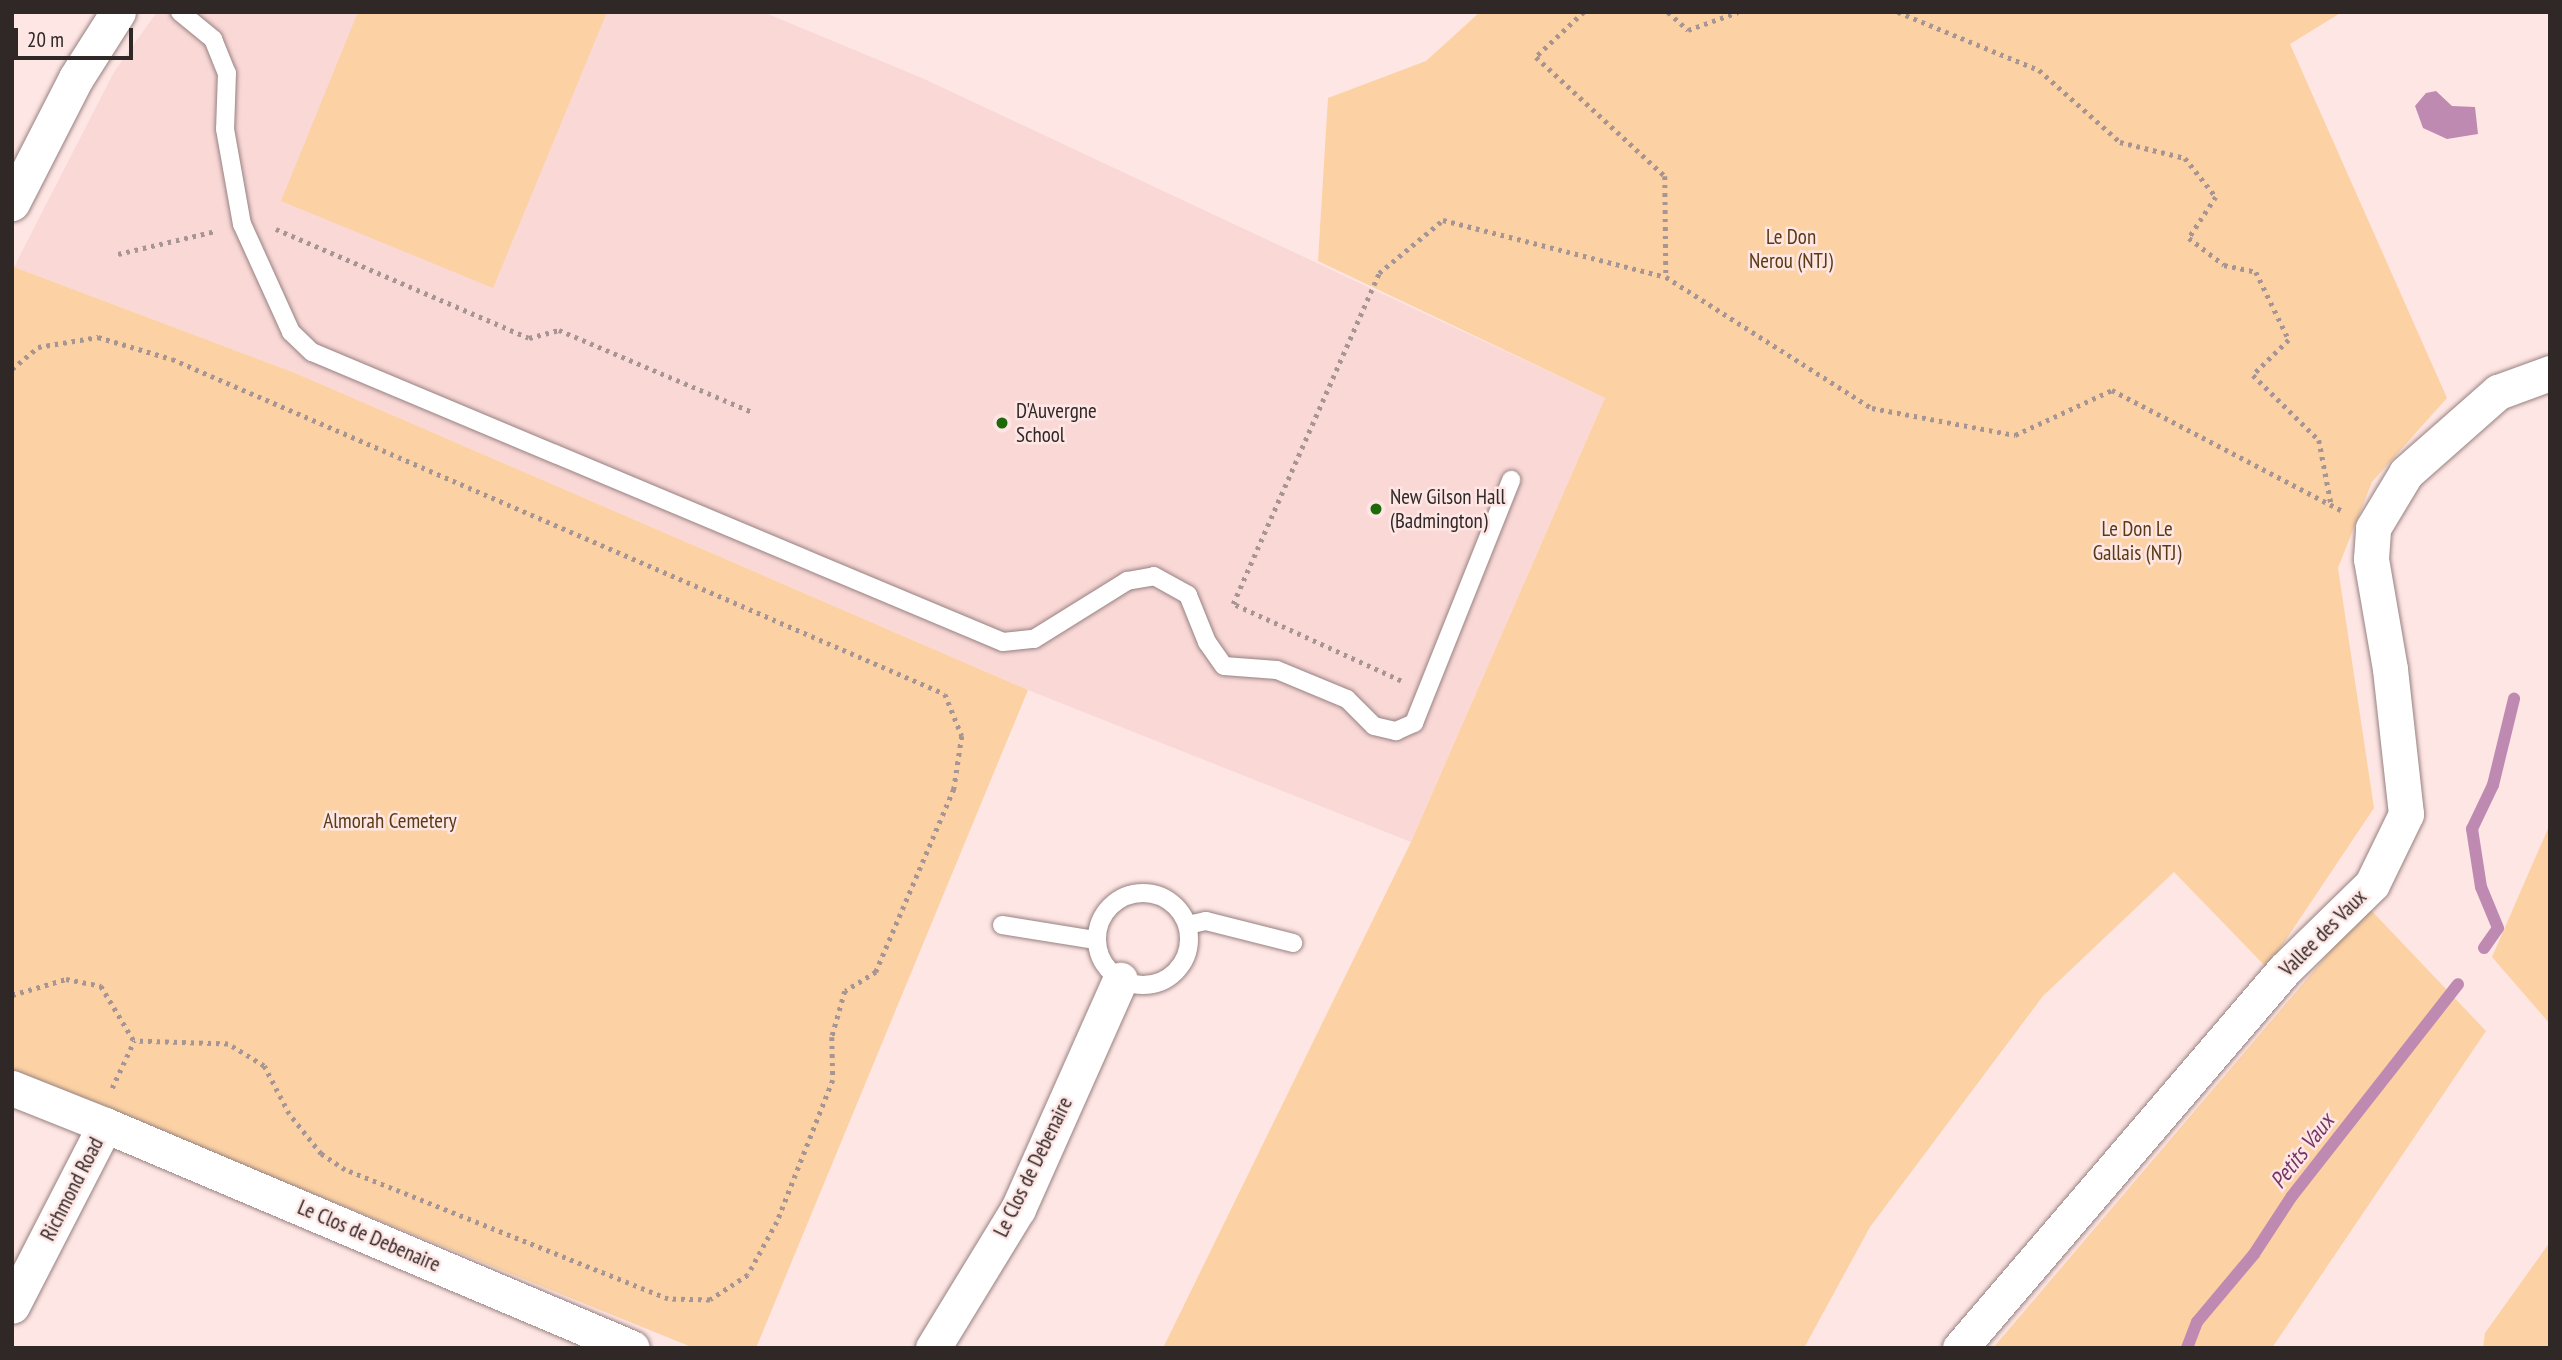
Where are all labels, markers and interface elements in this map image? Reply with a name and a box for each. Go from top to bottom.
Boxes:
scale bar [18,14,136,58]
text: 20 m [27,26,64,53]
park label: Le Don Nerou (NTJ) [1749,224,1833,274]
place label: D'Auvergne School [1016,398,1097,448]
marker: D'Auvergne School [994,415,1010,431]
place label: New Gilson Hall (Badmington) [1390,484,1506,534]
marker: New Gilson Hall (Badmington) [1368,501,1384,517]
park label: Le Don Le Gallais (NTJ) [2093,516,2181,566]
park label: Almorah Cemetery [323,808,457,834]
street label: Vallee des Vaux [2274,884,2372,982]
street label: Le Clos de Debenaire [988,1093,1078,1241]
water label: Petits Vaux [2264,1108,2340,1194]
street label: Richmond Road [35,1133,109,1245]
street label: Le Clos de Debenaire [294,1195,444,1277]

